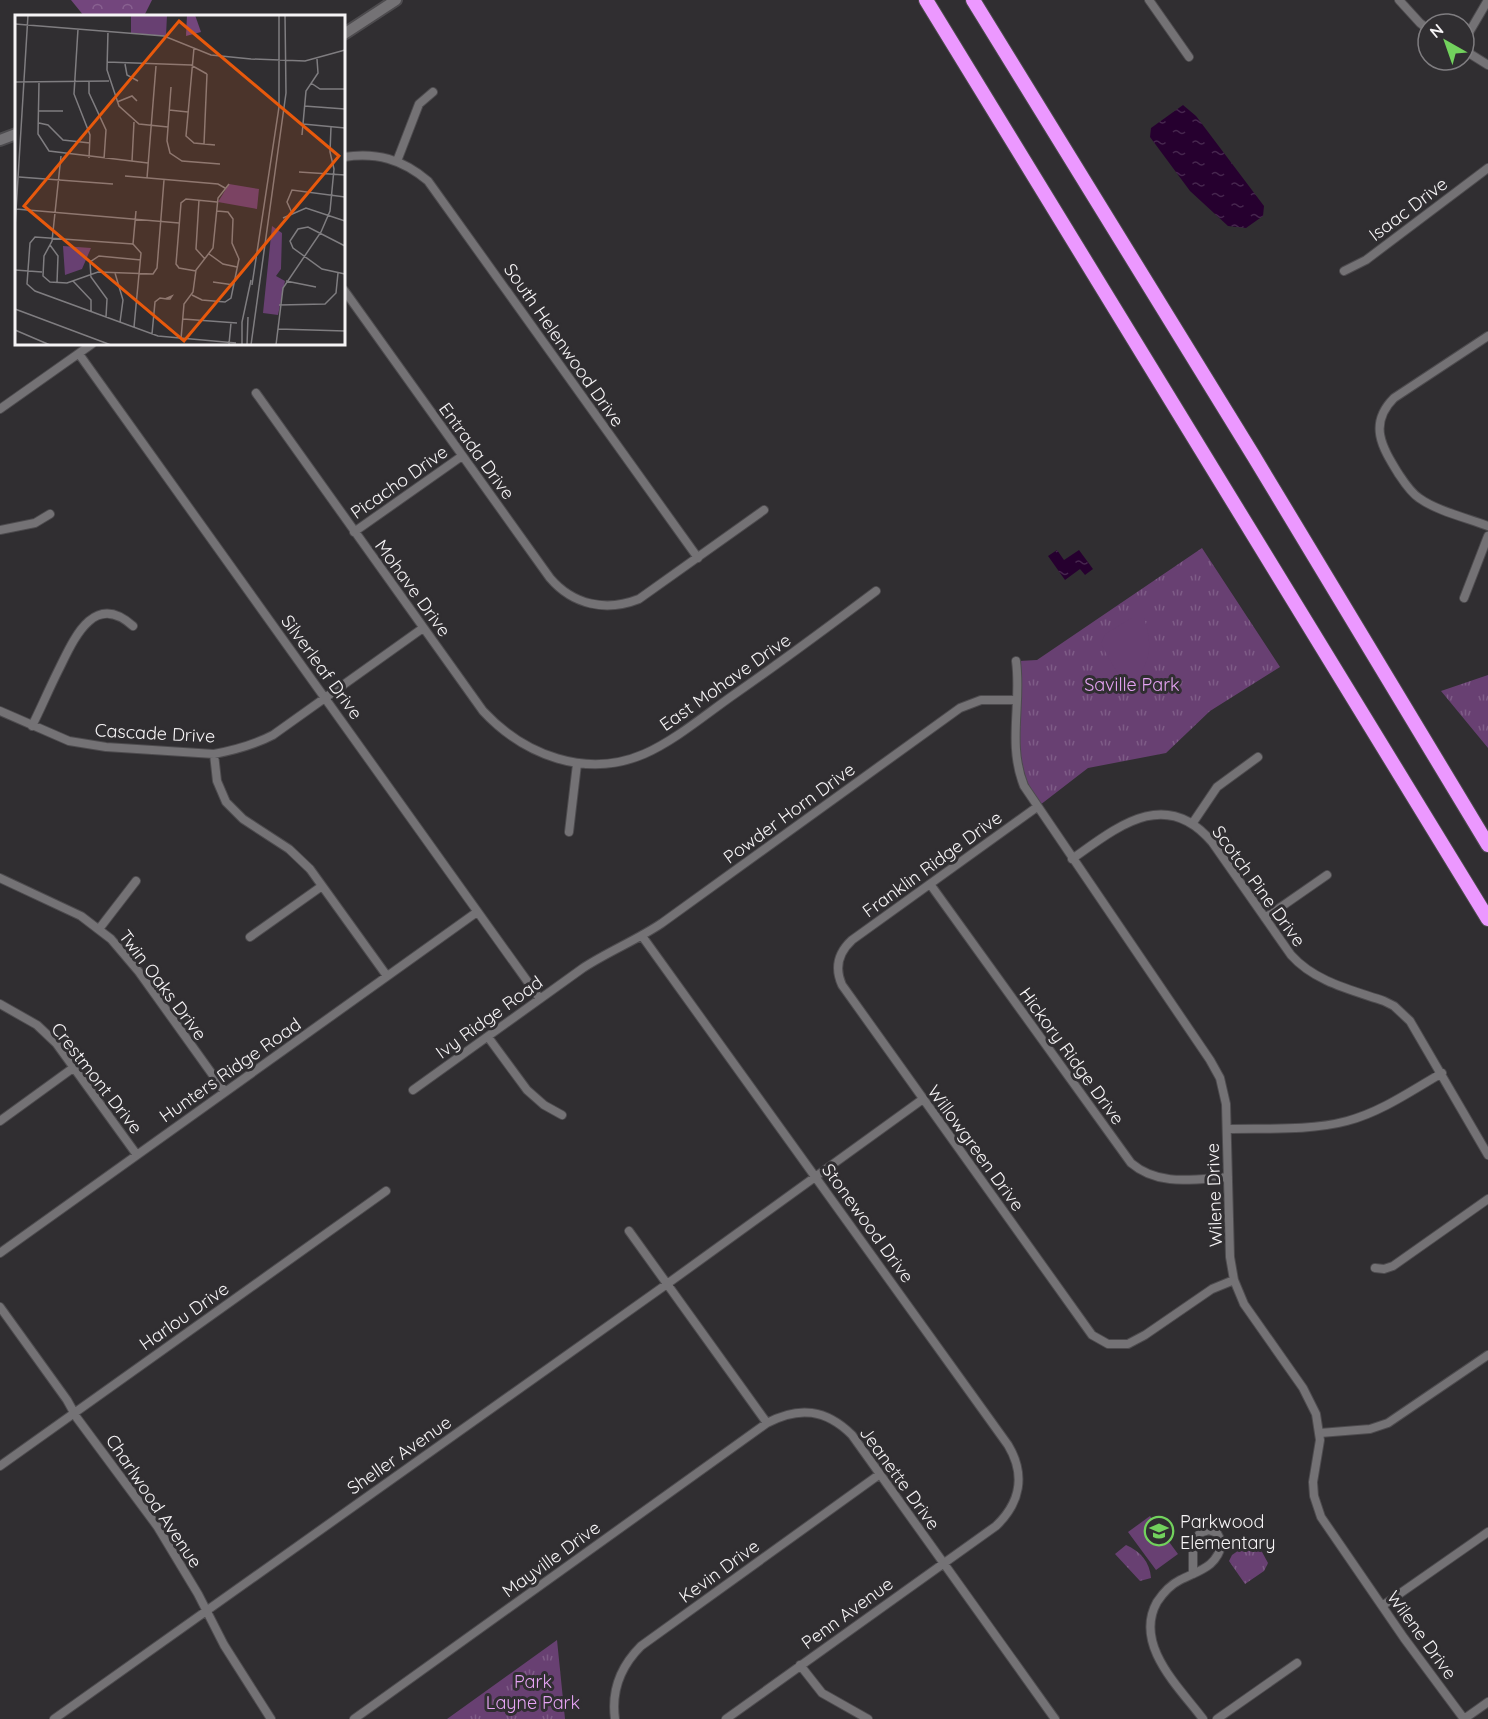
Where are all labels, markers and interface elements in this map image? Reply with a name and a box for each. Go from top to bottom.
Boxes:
north arrow [1416,12,1476,72]
inset map [15,15,345,345]
text: N [1425,19,1447,42]
street label: Isaac Drive [1364,172,1452,246]
street label: South Helenwood Drive [499,259,629,431]
street label: Entrada Drive [434,398,520,504]
street label: Picacho Drive [346,440,452,524]
street label: Mohave Drive [370,535,456,641]
street label: Silverleaf Drive [276,610,368,724]
street label: East Mohave Drive [655,628,795,736]
park label: Saville Park [1084,673,1180,696]
street label: Cascade Drive [94,718,216,748]
street label: Powder Horn Drive [719,757,859,869]
street label: Franklin Ridge Drive [858,806,1006,922]
street label: Scotch Pine Drive [1207,821,1311,951]
street label: Twin Oaks Drive [114,925,212,1045]
street label: Ivy Ridge Road [431,970,547,1064]
street label: Hickory Ridge Drive [1014,983,1130,1129]
street label: Hunters Ridge Road [155,1013,305,1127]
street label: Crestmont Drive [46,1018,148,1138]
street label: Willowgreen Drive [922,1080,1030,1216]
street label: Wilene Drive [1201,1143,1227,1247]
street label: Stonewood Drive [817,1159,919,1287]
street label: Harlou Drive [135,1277,233,1355]
street label: Sheller Avenue [342,1411,456,1499]
street label: Jeanette Drive [855,1422,945,1534]
street label: Charlwood Avenue [101,1430,207,1572]
place label: Parkwood Elementary [1180,1510,1276,1554]
school or university icon: Parkwood Elementary [1143,1515,1175,1547]
street label: Mayville Drive [497,1516,605,1602]
street label: Kevin Drive [674,1534,764,1608]
street label: Penn Avenue [797,1572,897,1654]
street label: Wilene Drive [1382,1586,1462,1684]
park label: Park Layne Park [486,1670,580,1714]

